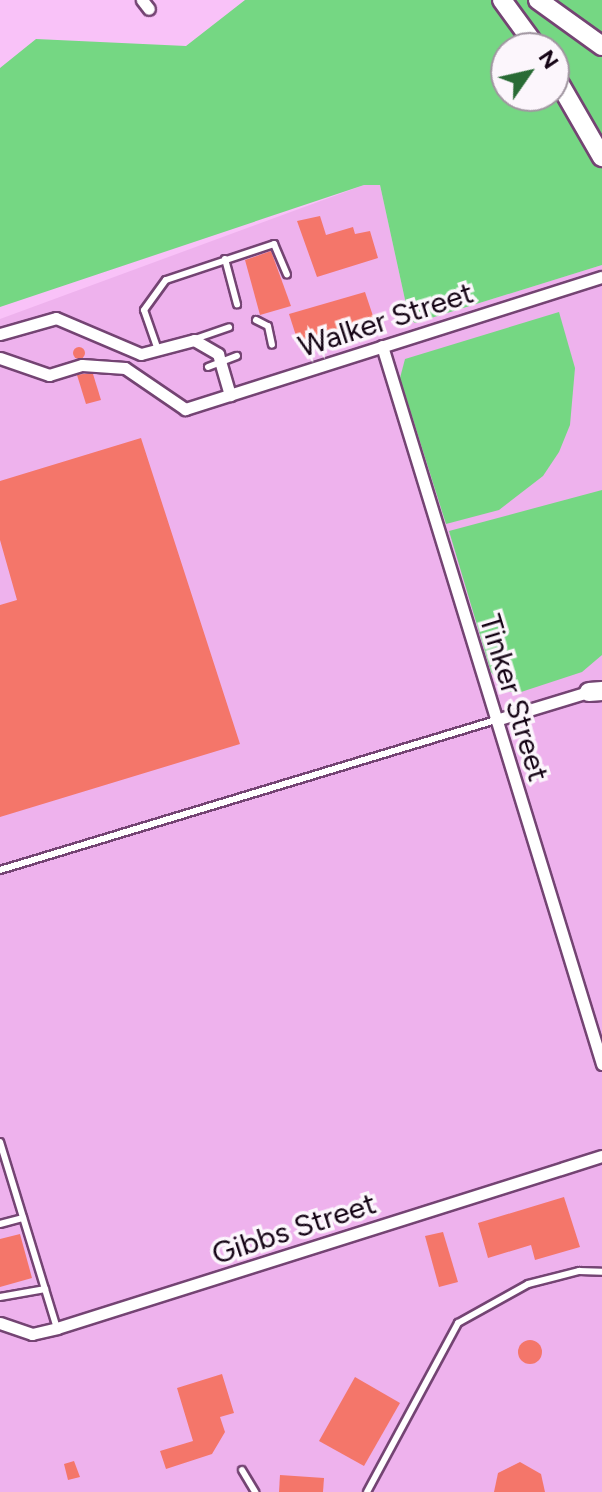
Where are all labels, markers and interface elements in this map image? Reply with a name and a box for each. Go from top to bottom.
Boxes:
north arrow [490,32,570,112]
text: N [533,45,565,74]
street label: Walker Street [294,275,478,365]
street label: Tinker Street [472,610,556,786]
street label: Gibbs Street [207,1186,381,1272]

